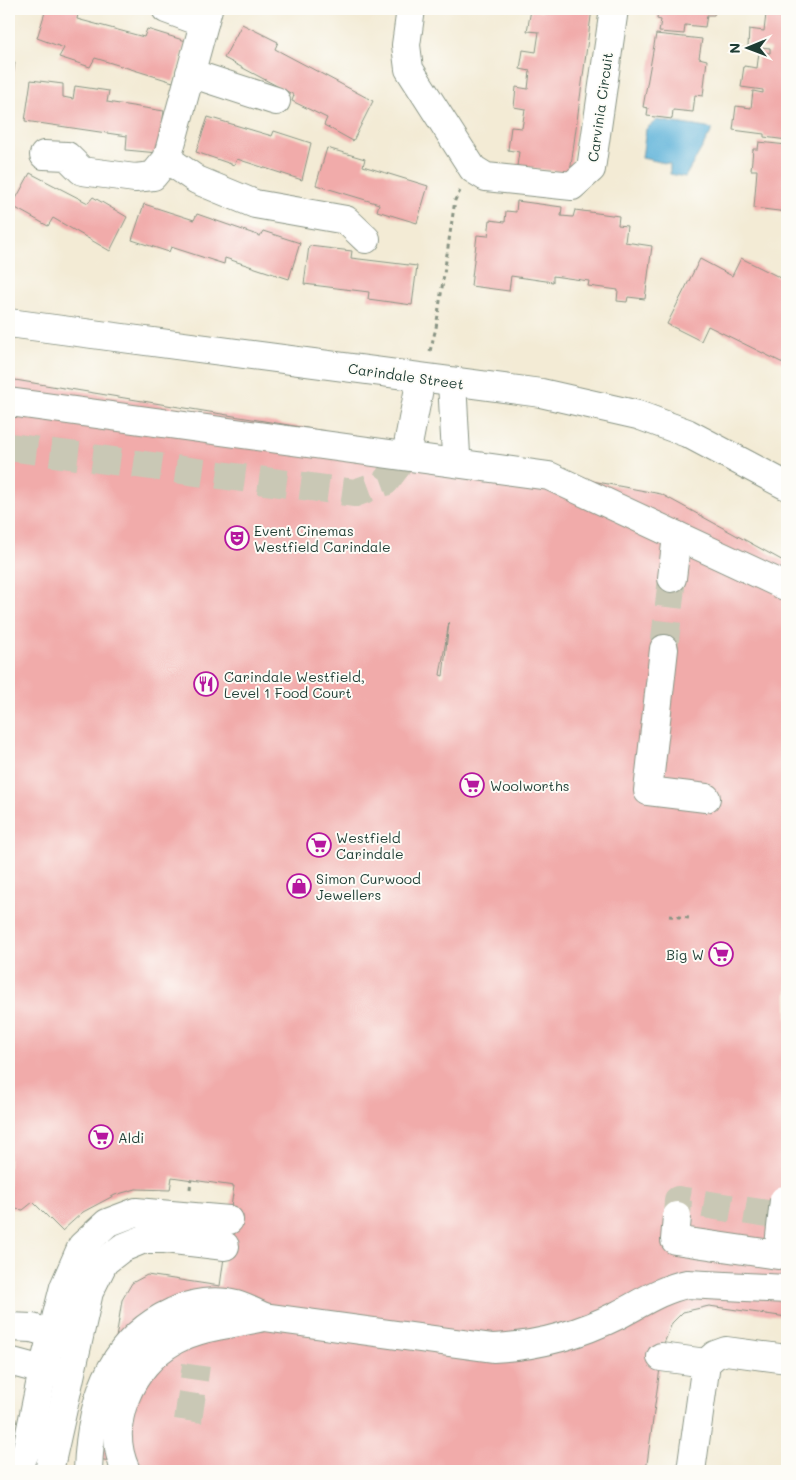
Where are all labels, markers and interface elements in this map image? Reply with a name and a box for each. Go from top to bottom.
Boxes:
north arrow [724,22,774,72]
text: N [725,43,744,54]
street label: Carvinia Circuit [583,51,617,163]
street label: Carindale Street [347,358,465,394]
place label: Event Cinemas Westfield Carindale [254,521,391,556]
theatre icon: Event Cinemas Westfield Carindale [224,525,250,551]
place label: Carindale Westfield, Level 1 Food Court [224,667,365,702]
restaurant icon: Carindale Westfield, Level 1 Food Court [193,671,219,697]
supermarket icon: Woolworths [459,772,485,798]
place label: Woolworths [490,776,569,795]
place label: Westfield Carindale [336,828,404,863]
supermarket icon: Westfield Carindale [306,832,332,858]
place label: Simon Curwood Jewellers [316,869,421,904]
shop icon: Simon Curwood Jewellers [286,873,312,899]
supermarket icon: Big W [708,941,734,967]
place label: Big W [666,945,704,964]
supermarket icon: Aldi [88,1124,114,1150]
place label: Aldi [118,1128,144,1147]

